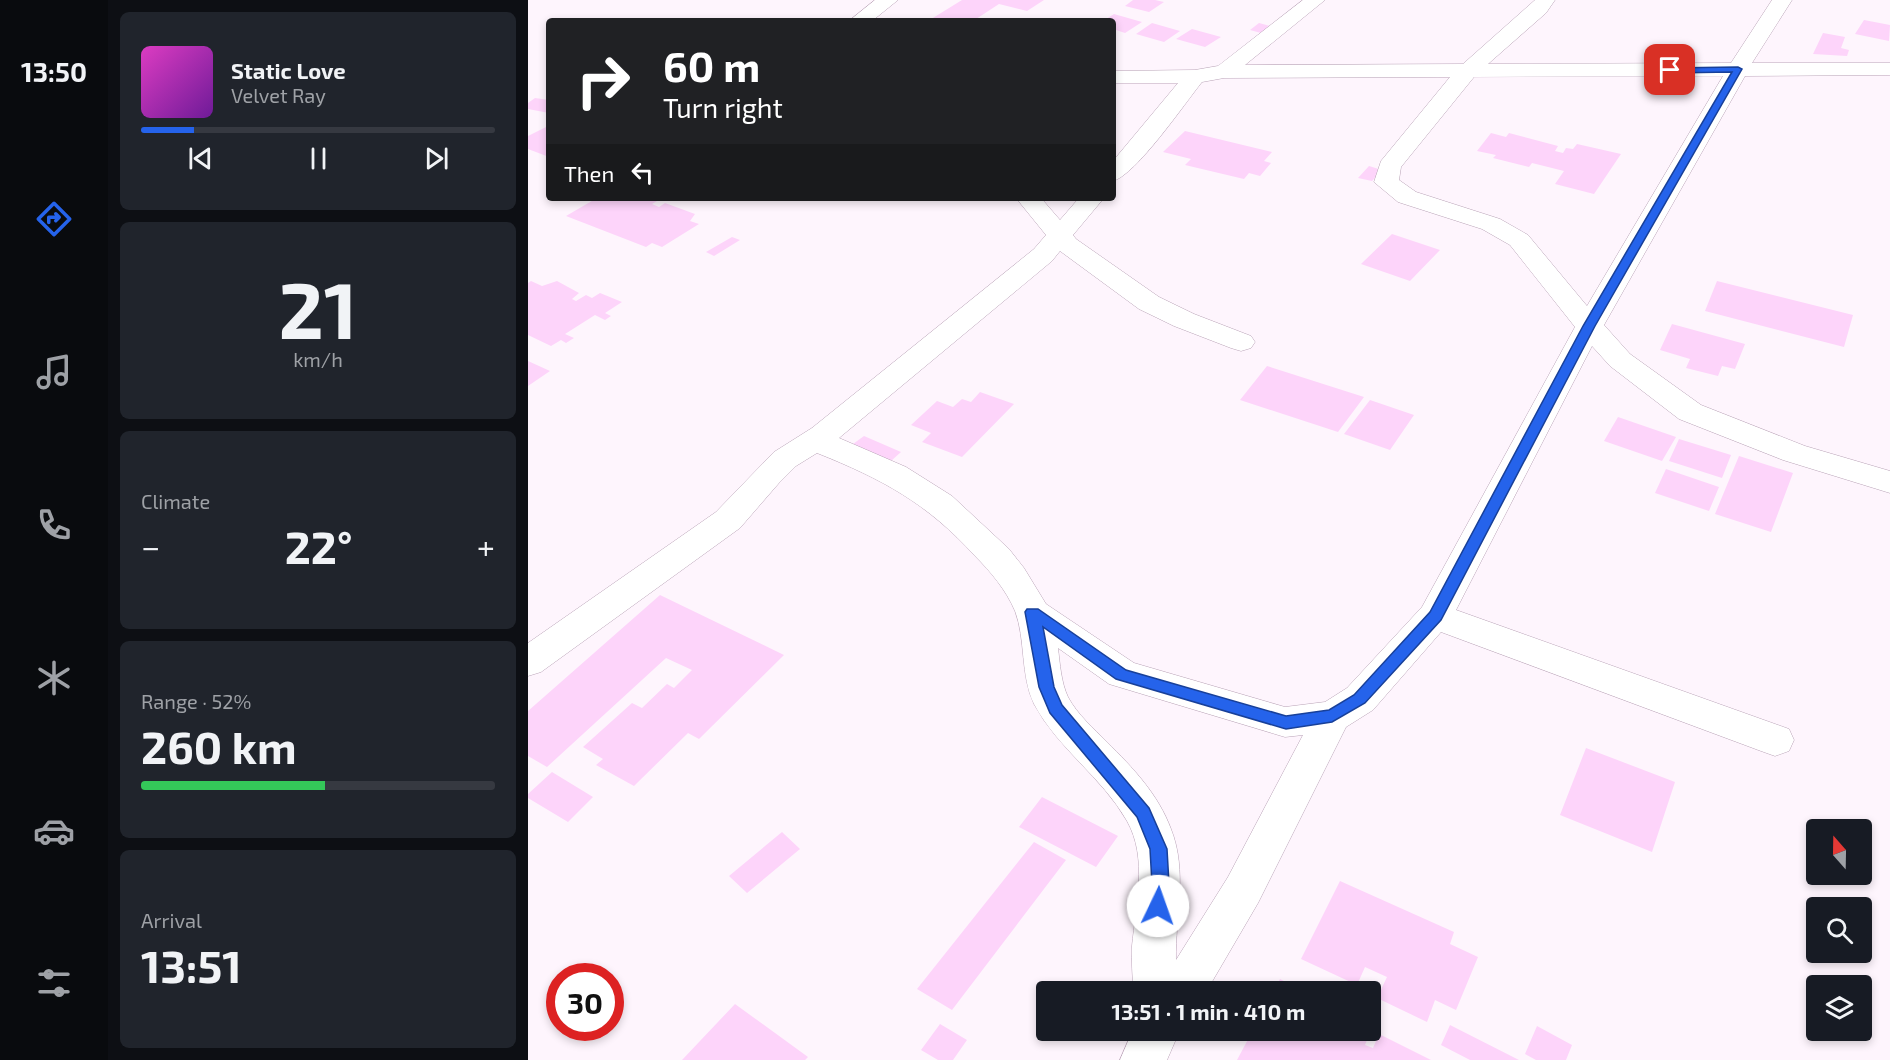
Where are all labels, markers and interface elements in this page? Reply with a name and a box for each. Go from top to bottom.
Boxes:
text: 60 m [663,40,760,90]
icon: right [564,42,642,120]
pin [1644,44,1695,95]
icon: arrive [1653,53,1686,86]
text: 13:50 [21,55,87,87]
text: Static Love [231,57,346,83]
text: Velvet Ray [231,83,326,107]
text: Turn right [663,91,783,123]
icon: previous [184,142,217,175]
icon: pause [302,142,335,175]
icon: next [420,142,453,175]
icon: left [626,156,659,189]
text: Then [564,160,614,186]
icon: directions [33,198,75,240]
text: 21 [278,261,358,355]
text: km/h [293,347,343,371]
icon: music [33,351,75,393]
text: Climate [141,489,210,513]
icon: phone [33,504,75,546]
text: 22° [285,519,352,573]
text: − [141,526,160,566]
text: + [477,526,495,566]
icon: climate [33,657,75,699]
text: Range · 52% [141,689,251,713]
text: 260 km [141,719,297,773]
icon: car [33,810,75,852]
north arrow [1806,819,1872,885]
map controls [1806,819,1872,1041]
position arrow [1126,874,1190,938]
button: search [1806,897,1872,963]
text: Arrival [141,908,202,932]
text: 13:51 [141,938,242,992]
icon: filters [33,962,75,1004]
speed limit sign: 30 [546,963,624,1041]
button: layers [1806,975,1872,1041]
text: 13:51 · 1 min · 410 m [1112,998,1305,1024]

